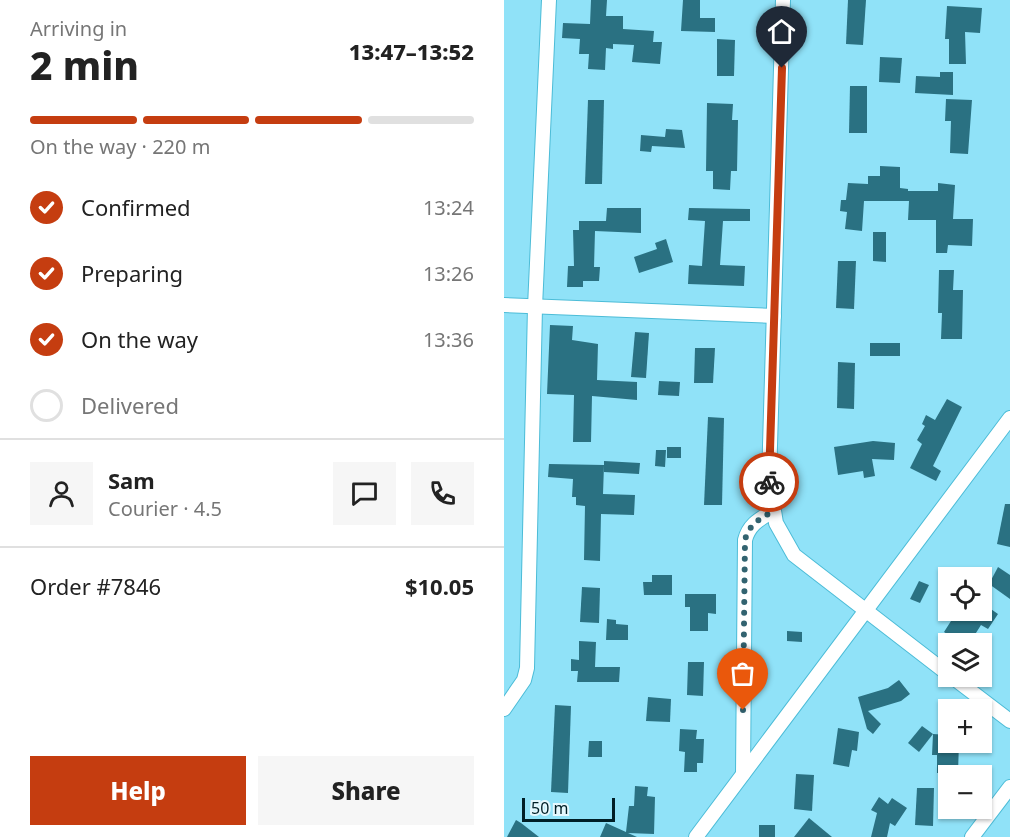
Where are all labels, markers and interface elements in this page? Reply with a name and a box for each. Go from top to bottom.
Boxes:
pin [756,6,807,68]
text: Arriving in [30,15,127,42]
icon: home [765,15,798,48]
text: 13:47–13:52 [349,36,474,66]
text: 2 min [30,38,139,91]
text: On the way · 220 m [30,133,210,160]
icon: check [30,191,63,224]
text: Confirmed [81,192,191,222]
text: 13:24 [423,194,474,221]
icon: check [30,257,63,290]
text: Preparing [81,258,183,288]
text: 13:26 [423,260,474,287]
icon: check [30,323,63,356]
text: On the way [81,324,198,354]
text: 13:36 [423,326,474,353]
text: Delivered [81,390,179,420]
courier [739,452,799,512]
button: person [30,462,93,525]
button: chat [333,462,396,525]
button: phone [411,462,474,525]
text: Sam [108,465,155,495]
icon: bike [753,466,786,499]
text: Courier · 4.5 [108,495,222,522]
map controls [938,567,992,819]
button: locate [938,567,992,621]
text: Order #7846 [30,571,161,601]
text: $10.05 [405,571,474,601]
button: layers [938,633,992,687]
pin [717,648,768,710]
icon: bag [726,657,759,690]
button: + [938,699,992,753]
button: Help [30,756,246,825]
button: Share [258,756,474,825]
button: − [938,765,992,819]
scale bar [522,795,615,822]
text: 50 m [531,797,568,819]

